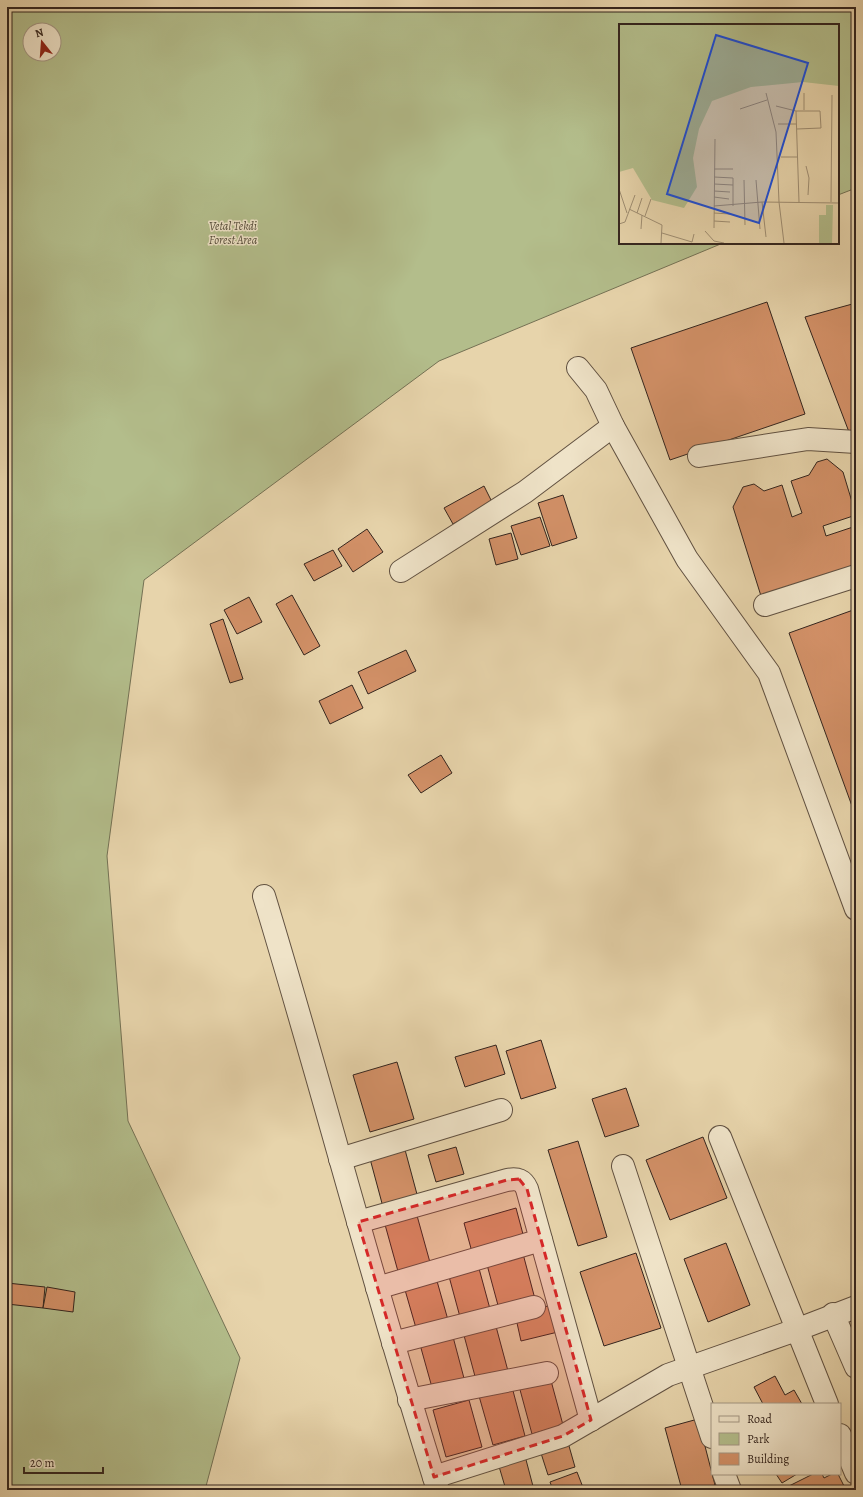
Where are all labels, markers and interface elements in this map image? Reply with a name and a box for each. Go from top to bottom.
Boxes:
north arrow [22,22,62,62]
inset map [619,24,839,244]
text: N [33,25,45,41]
park label: Vetal Tekdi Forest Area [209,218,258,248]
legend [711,1403,841,1475]
text: Road [747,1411,773,1427]
text: Park [747,1431,770,1447]
scale bar [24,1449,103,1475]
text: Building [747,1451,789,1467]
text: 20 m [30,1455,54,1471]

